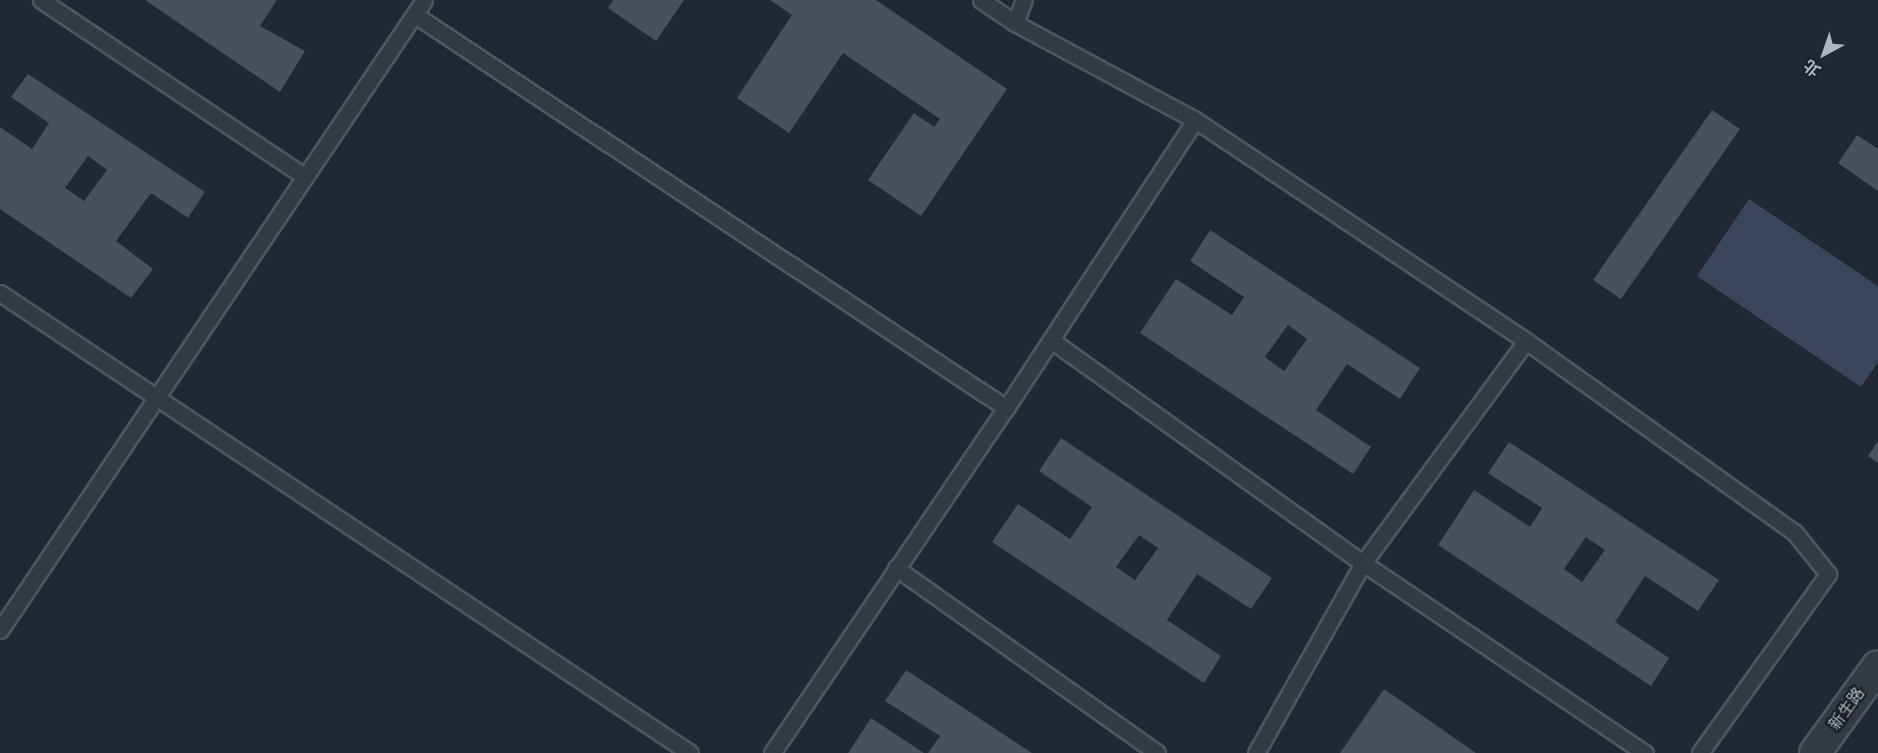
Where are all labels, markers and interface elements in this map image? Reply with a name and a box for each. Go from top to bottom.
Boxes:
north arrow [1794,24,1854,84]
text: 北 [1800,55,1825,81]
street label: 新生路 [1825,684,1869,734]

